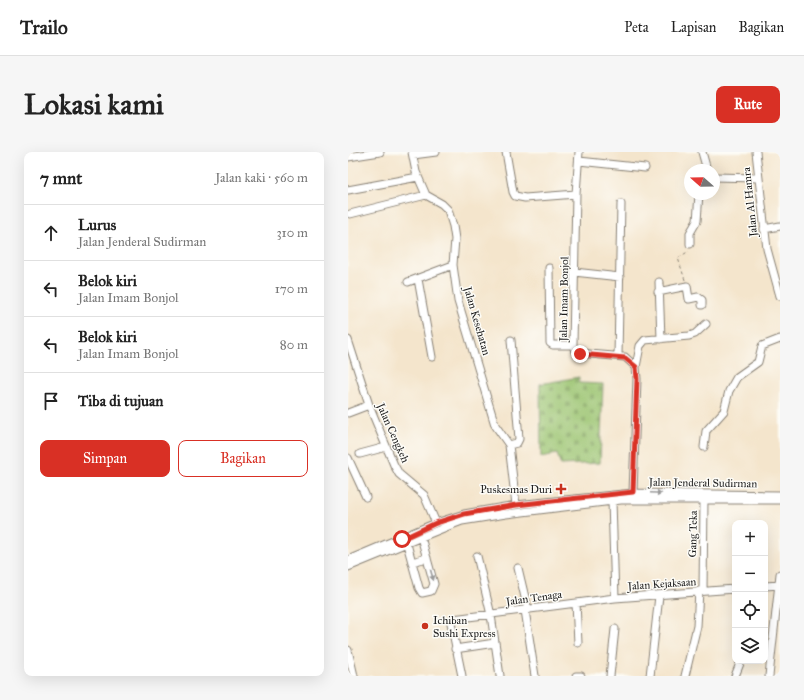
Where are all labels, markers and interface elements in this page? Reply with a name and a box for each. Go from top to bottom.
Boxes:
text: Trailo [20,16,68,39]
text: Peta [624,19,649,36]
text: Lapisan [671,19,716,36]
text: Bagikan [738,19,784,36]
button: Rute [716,86,780,123]
text: Lokasi kami [24,87,164,122]
north arrow [684,164,720,200]
street label: Jalan Al Hamra [740,166,761,238]
text: 7 mnt [40,168,82,189]
text: Jalan kaki · 560 m [215,170,308,186]
text: Lurus [78,216,116,234]
icon: ahead [40,222,62,244]
text: 310 m [276,225,308,241]
text: Jalan Jenderal Sudirman [78,234,206,250]
street label: Jalan Imam Bonjol [557,256,572,343]
text: Belok kiri [78,272,137,290]
icon: left [40,278,62,300]
text: 170 m [275,281,308,297]
street label: Jalan Kesehatan [460,284,493,357]
text: Jalan Imam Bonjol [78,290,179,306]
text: Belok kiri [78,328,137,346]
icon: left [40,334,62,356]
text: 80 m [280,337,308,353]
route end [571,345,589,363]
text: Jalan Imam Bonjol [78,346,179,362]
icon: arrive [40,390,62,412]
text: Tiba di tujuan [78,392,163,410]
street label: Jalan Cengkeh [373,400,412,465]
button: Simpan [40,440,170,477]
button: Bagikan [178,440,308,477]
street label: Jalan Jenderal Sudirman [648,476,757,491]
place label: Puskesmas Duri [480,483,552,496]
marker: Puskesmas Duri [555,483,567,495]
one-way arrow [650,490,662,497]
street label: Gang Teka [686,510,700,558]
map controls [732,520,768,664]
button: + [732,520,768,556]
route start [393,530,411,548]
button: − [732,556,768,592]
one-way arrow [429,569,435,581]
street label: Jalan Kejaksaan [626,575,697,594]
street label: Jalan Tenaga [504,588,563,609]
button: locate [732,592,768,628]
place label: Ichiban Sushi Express [433,614,496,640]
marker: Ichiban Sushi Express [420,621,430,631]
button: layers [732,628,768,664]

